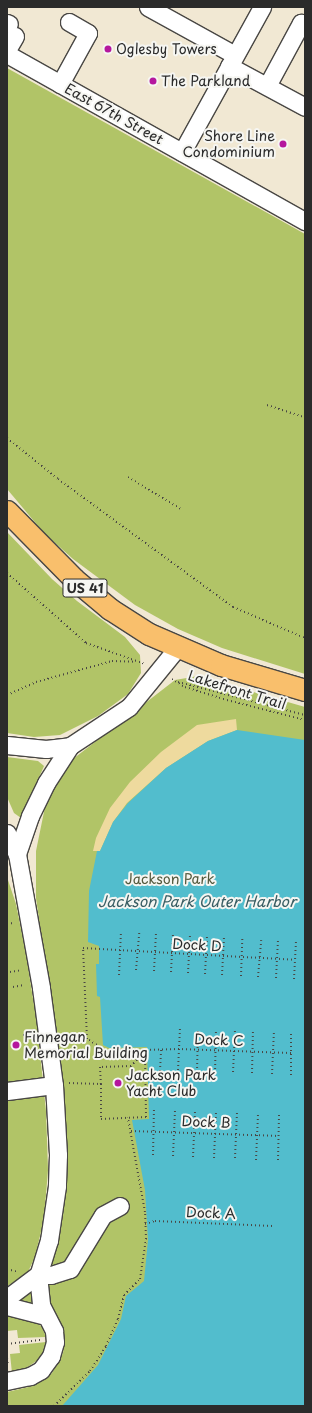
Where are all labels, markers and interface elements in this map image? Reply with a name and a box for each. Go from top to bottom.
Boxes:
place label: Oglesby Towers [116,41,218,57]
marker: Oglesby Towers [103,44,113,54]
place label: The Parkland [161,73,250,89]
marker: The Parkland [148,76,158,86]
street label: East 67th Street [62,80,166,148]
place label: Shore Line Condominium [182,128,275,160]
marker: Shore Line Condominium [278,139,288,149]
road number: US 41 [62,577,108,599]
street label: Lakefront Trail [186,667,288,713]
park label: Jackson Park [125,871,215,887]
water label: Jackson Park Outer Harbor [98,892,296,910]
street label: Dock D [172,935,222,955]
place label: Finnegan Memorial Building [24,1029,148,1062]
street label: Dock C [194,1031,244,1049]
marker: Finnegan Memorial Building [11,1040,21,1050]
place label: Jackson Park Yacht Club [126,1067,216,1100]
marker: Jackson Park Yacht Club [113,1078,123,1088]
street label: Dock B [182,1113,230,1131]
street label: Dock A [186,1204,236,1222]

